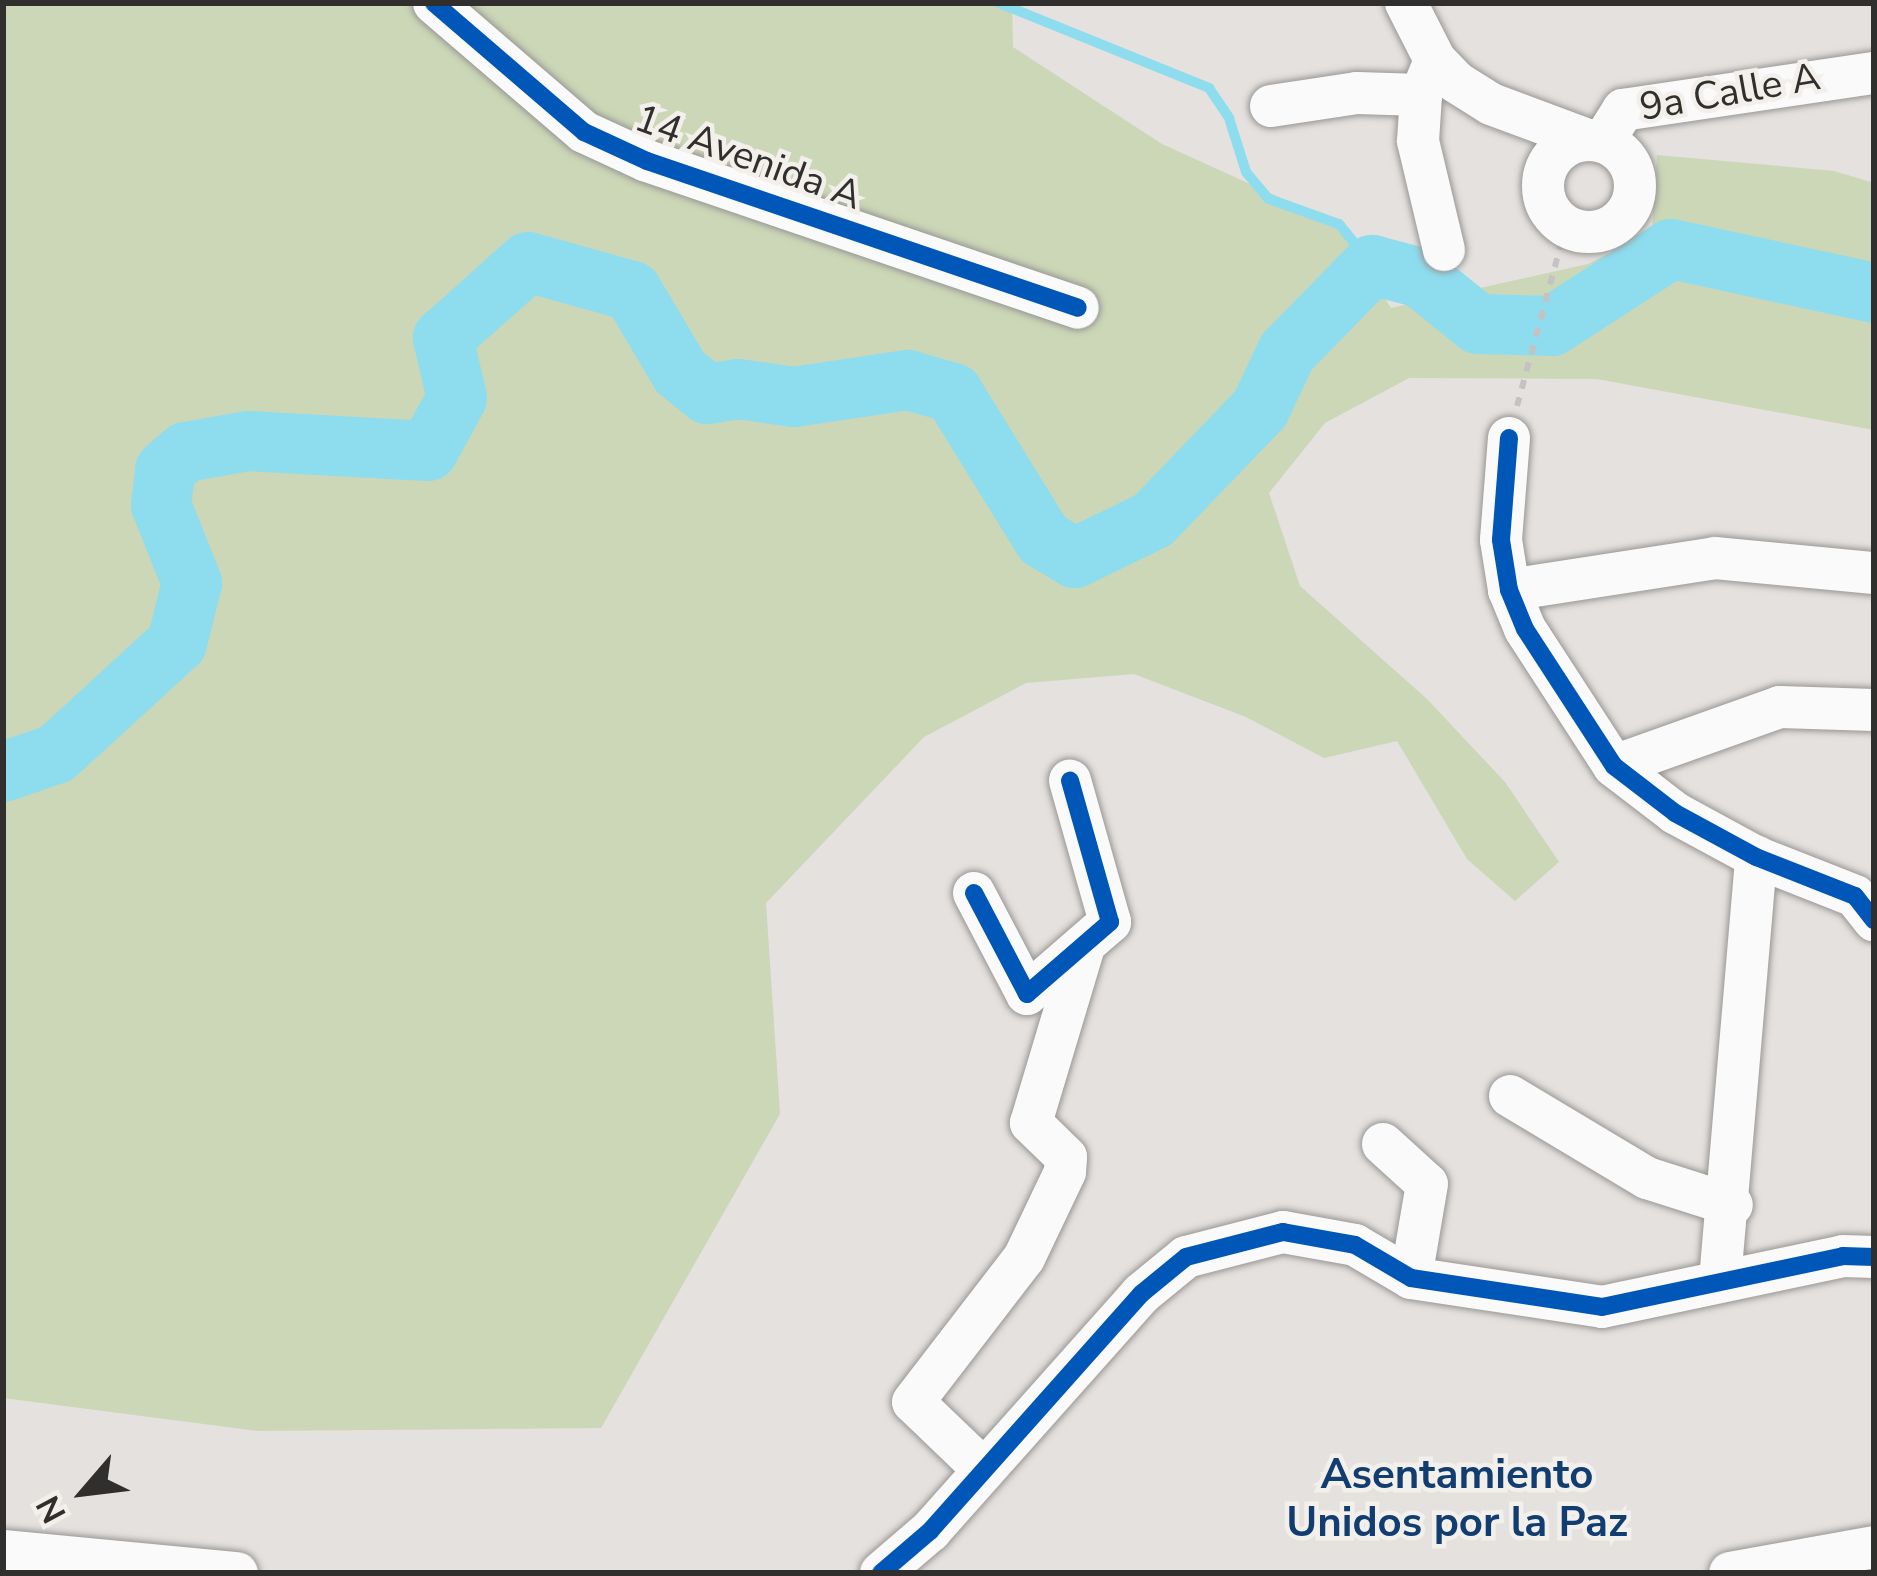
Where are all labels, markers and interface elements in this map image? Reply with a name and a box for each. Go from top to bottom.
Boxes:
street label: 9a Calle A [1636,54,1824,132]
street label: 14 Avenida A [628,95,868,221]
north arrow [24,1432,144,1552]
district label: Asentamiento Unidos por la Paz [1286,1450,1628,1549]
text: N [26,1488,77,1531]

